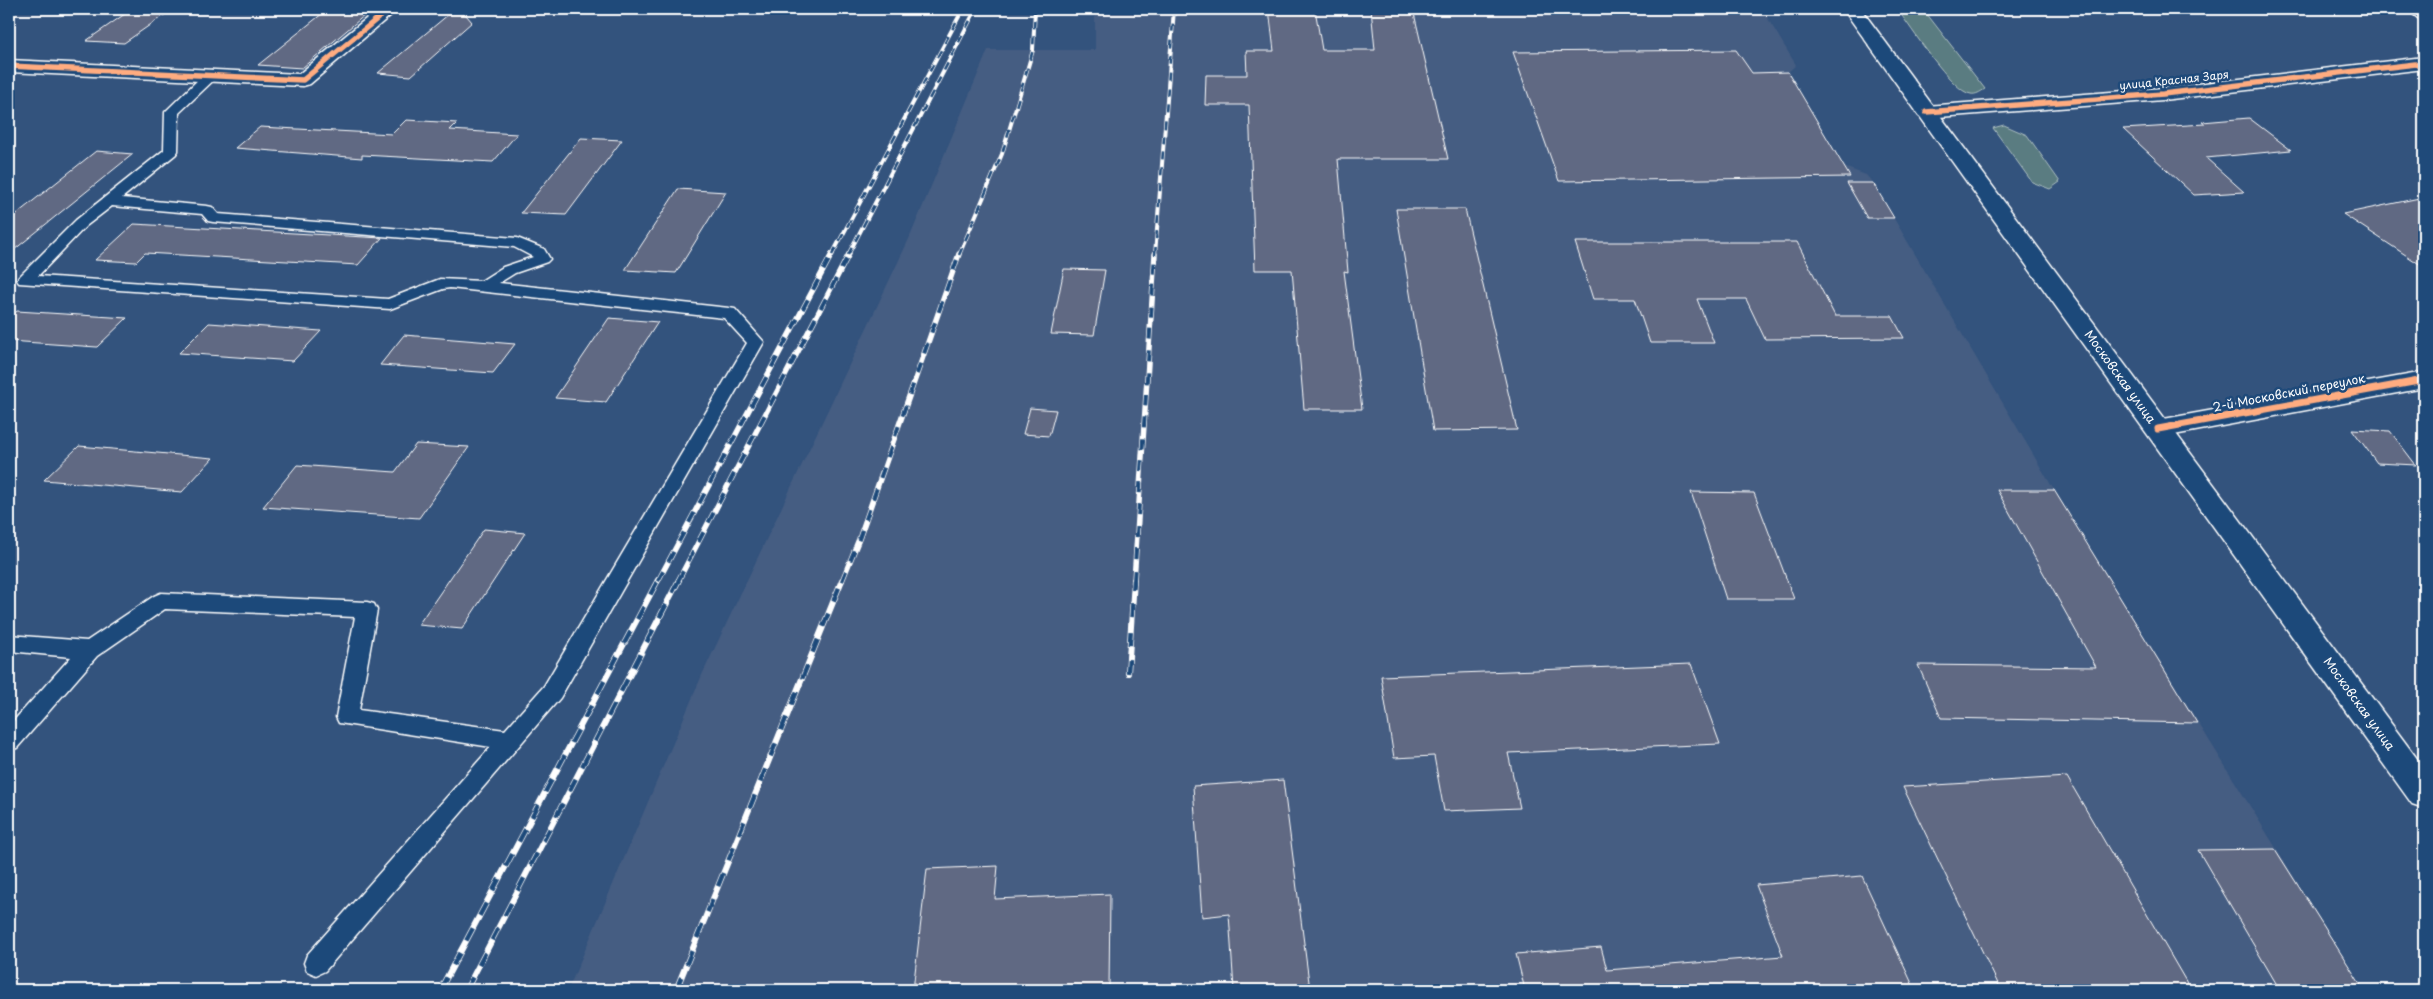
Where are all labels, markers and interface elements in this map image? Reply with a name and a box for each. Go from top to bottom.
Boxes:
street label: улица Красная Заря [2118,65,2230,94]
street label: Московская улица [2081,326,2161,427]
street label: 2-й Московский переулок [2211,368,2367,416]
street label: Московская улица [2320,653,2400,754]

